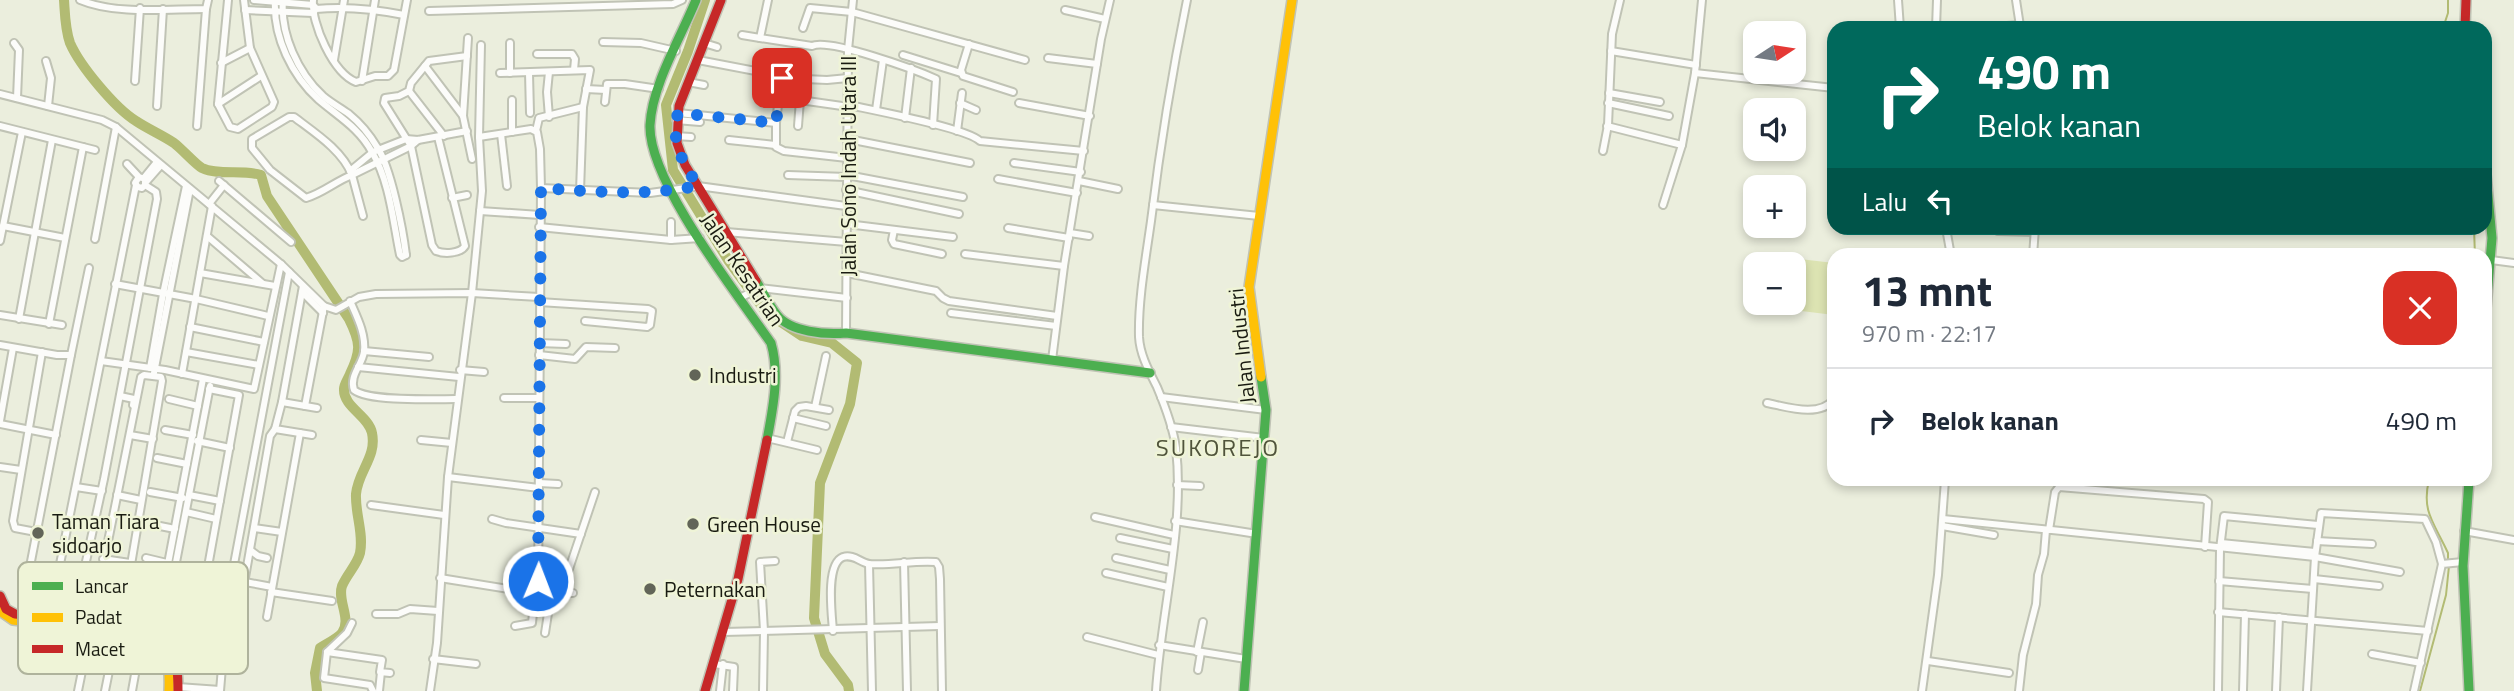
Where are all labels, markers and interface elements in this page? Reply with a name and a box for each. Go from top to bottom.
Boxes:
north arrow [1743,21,1806,84]
map controls [1743,21,1806,315]
text: 490 m [1977,33,2111,108]
pin [752,48,812,108]
icon: right [1862,49,1953,140]
street label: Jalan Sono Indah Utara III [832,56,864,276]
icon: arrive [763,59,801,97]
button: sound [1743,98,1806,161]
text: Belok kanan [1977,101,2141,149]
button: + [1743,175,1806,238]
text: Lalu [1862,182,1907,221]
icon: left [1921,182,1959,220]
street label: Jalan Kesatrian [693,206,793,332]
button: − [1743,252,1806,315]
text: 13 mnt [1862,258,1992,322]
button: close [2383,271,2457,345]
street label: Jalan Industri [1219,287,1263,405]
text: 970 m · 22:17 [1862,316,1997,351]
place label: Industri [709,359,777,391]
marker: Industri [687,367,703,383]
text: Belok kanan [1921,401,2059,440]
text: 490 m [2386,401,2457,440]
icon: right [1862,402,1900,440]
district label: SUKOREJO [1156,429,1280,465]
place label: Taman Tiara sidoarjo [52,505,160,561]
place label: Green House [707,508,821,540]
marker: Green House [685,516,701,532]
marker: Taman Tiara sidoarjo [30,525,46,541]
position arrow [501,544,575,618]
legend [18,562,248,674]
text: Lancar [75,571,129,600]
place label: Peternakan [664,573,766,605]
marker: Peternakan [642,581,658,597]
text: Padat [75,602,122,631]
text: Macet [75,634,125,663]

